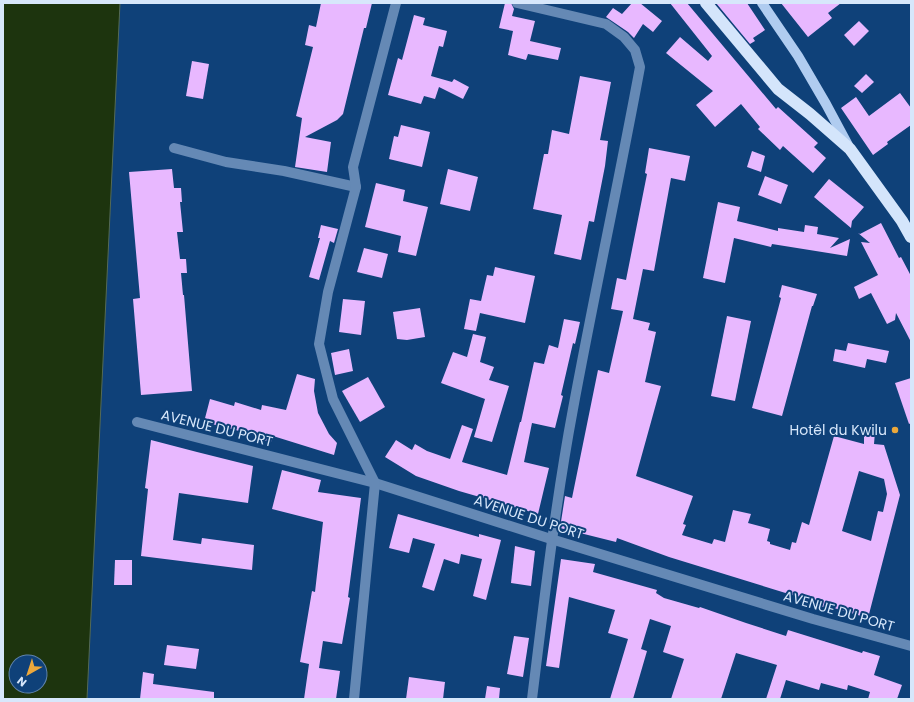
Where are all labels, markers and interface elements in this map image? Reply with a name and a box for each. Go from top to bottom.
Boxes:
street label: AVENUE DU PORT [159,404,275,452]
place label: Hotêl du Kwilu [790,420,887,440]
marker: Hotêl du Kwilu [890,425,900,435]
street label: AVENUE DU PORT [471,490,587,544]
street label: AVENUE DU PORT [781,586,897,637]
north arrow [8,654,48,694]
text: N [13,673,30,691]

